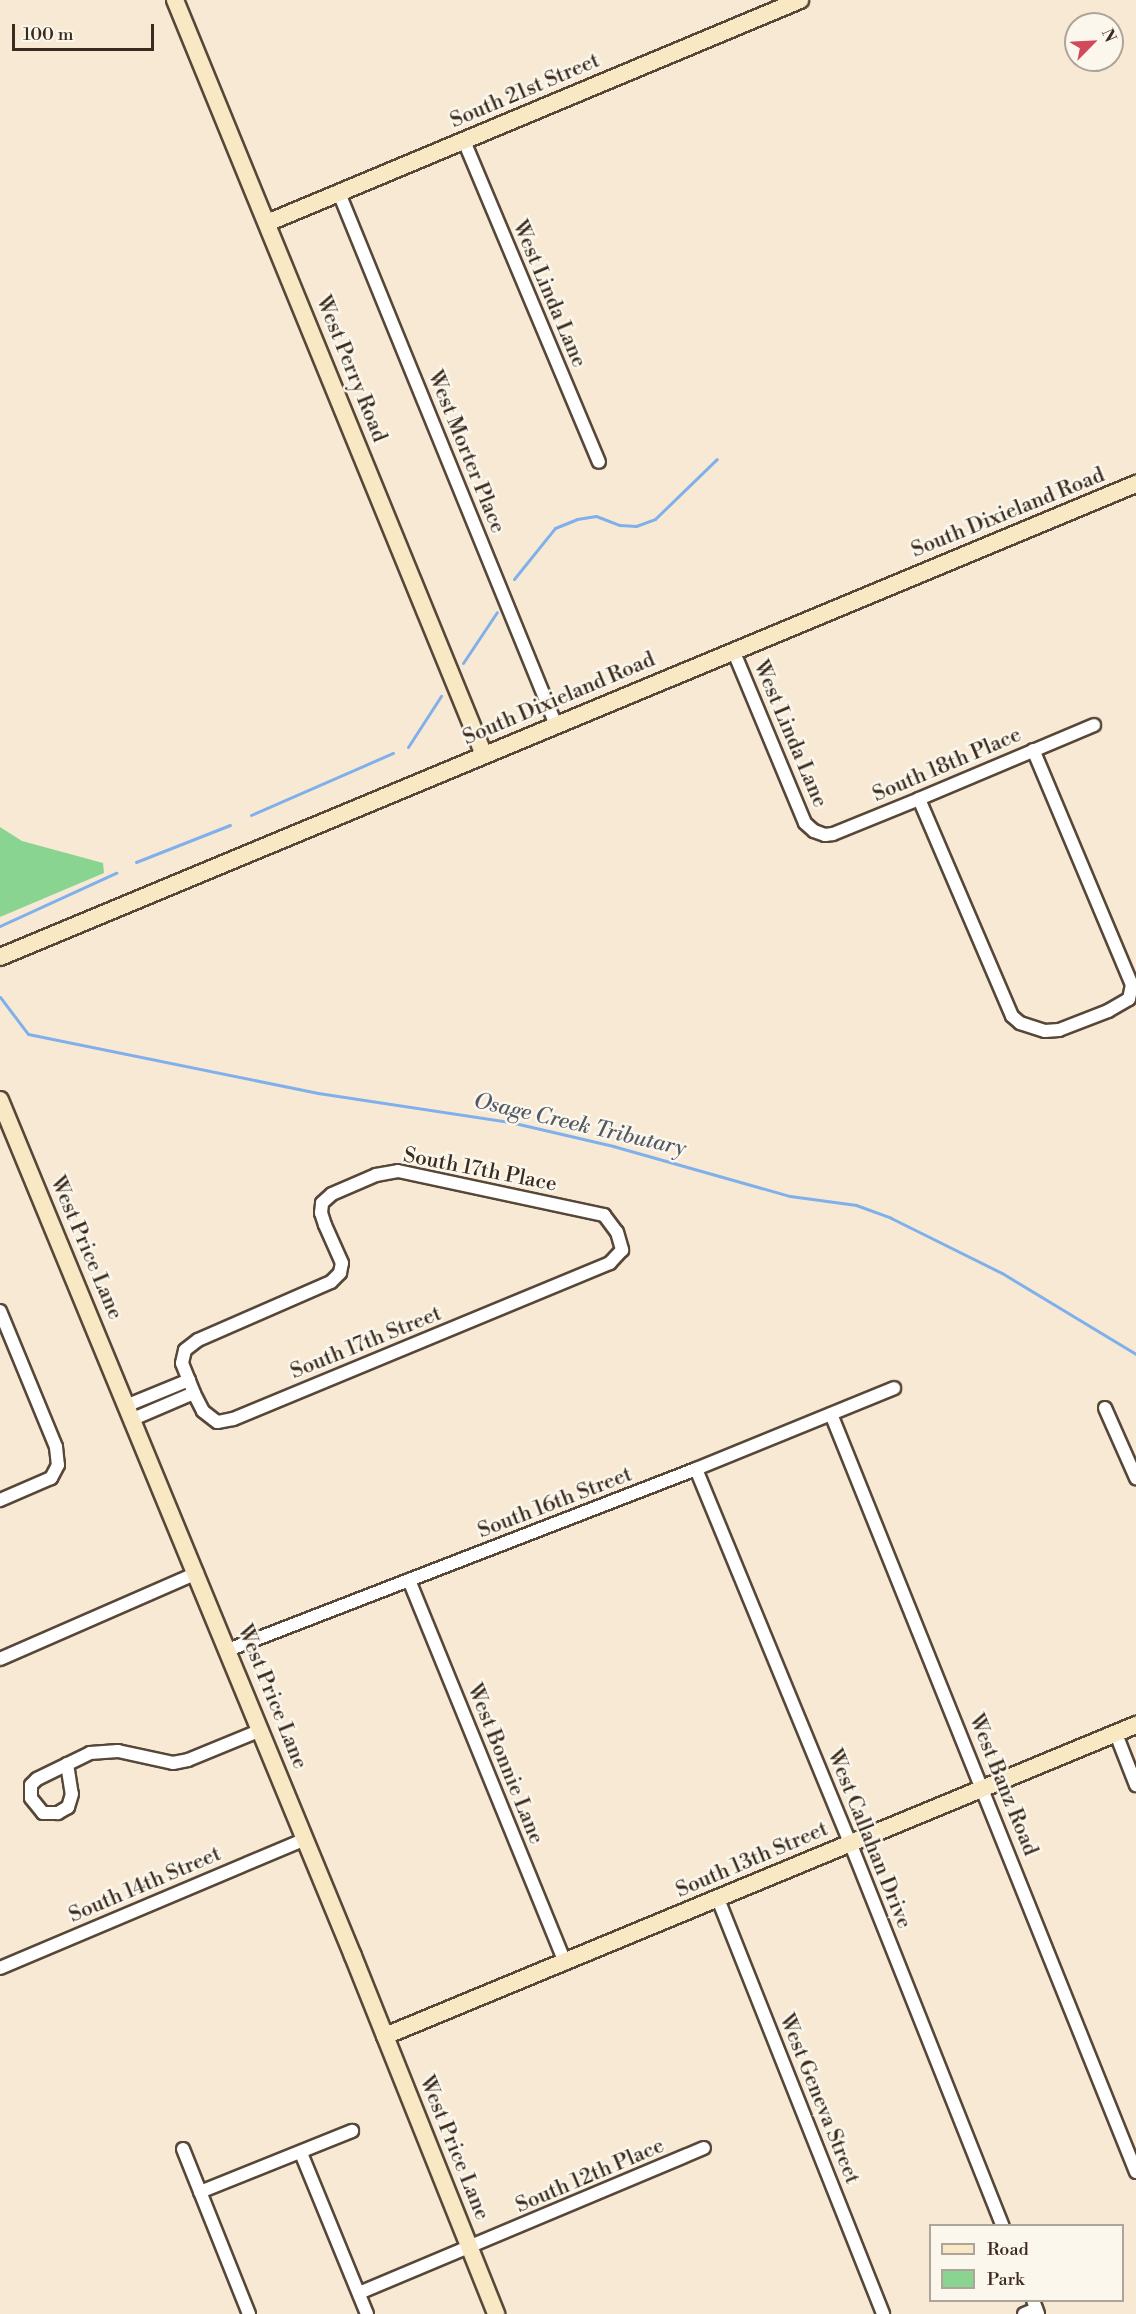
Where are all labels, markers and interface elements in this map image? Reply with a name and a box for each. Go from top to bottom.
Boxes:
scale bar [15,12,158,50]
north arrow [1064,12,1124,72]
text: 100 m [23,23,74,46]
text: N [1097,26,1120,45]
street label: South 21st Street [447,48,603,134]
street label: West Linda Lane [507,217,591,371]
street label: West Perry Road [310,292,392,446]
street label: West Morter Place [422,367,510,537]
street label: South Dixieland Road [908,463,1108,563]
street label: South Dixieland Road [459,647,659,751]
street label: West Linda Lane [748,657,832,811]
street label: South 18th Place [869,722,1025,808]
water label: Osage Creek Tributary [471,1088,689,1162]
street label: South 17th Place [401,1143,559,1197]
street label: West Price Lane [44,1172,128,1324]
street label: South 17th Street [287,1301,445,1385]
street label: South 16th Street [474,1462,636,1544]
street label: West Price Lane [232,1621,312,1773]
street label: West Bonnie Lane [461,1680,549,1848]
street label: West Banz Road [963,1711,1043,1859]
street label: West Callahan Drive [822,1746,916,1932]
street label: South 13th Street [672,1817,832,1903]
street label: South 14th Street [65,1842,225,1928]
street label: West Geneva Street [773,2010,865,2188]
street label: West Price Lane [414,2072,494,2224]
street label: South 12th Place [512,2133,668,2219]
legend [929,2224,1124,2302]
text: Road [987,2238,1029,2261]
text: Park [987,2268,1024,2291]

